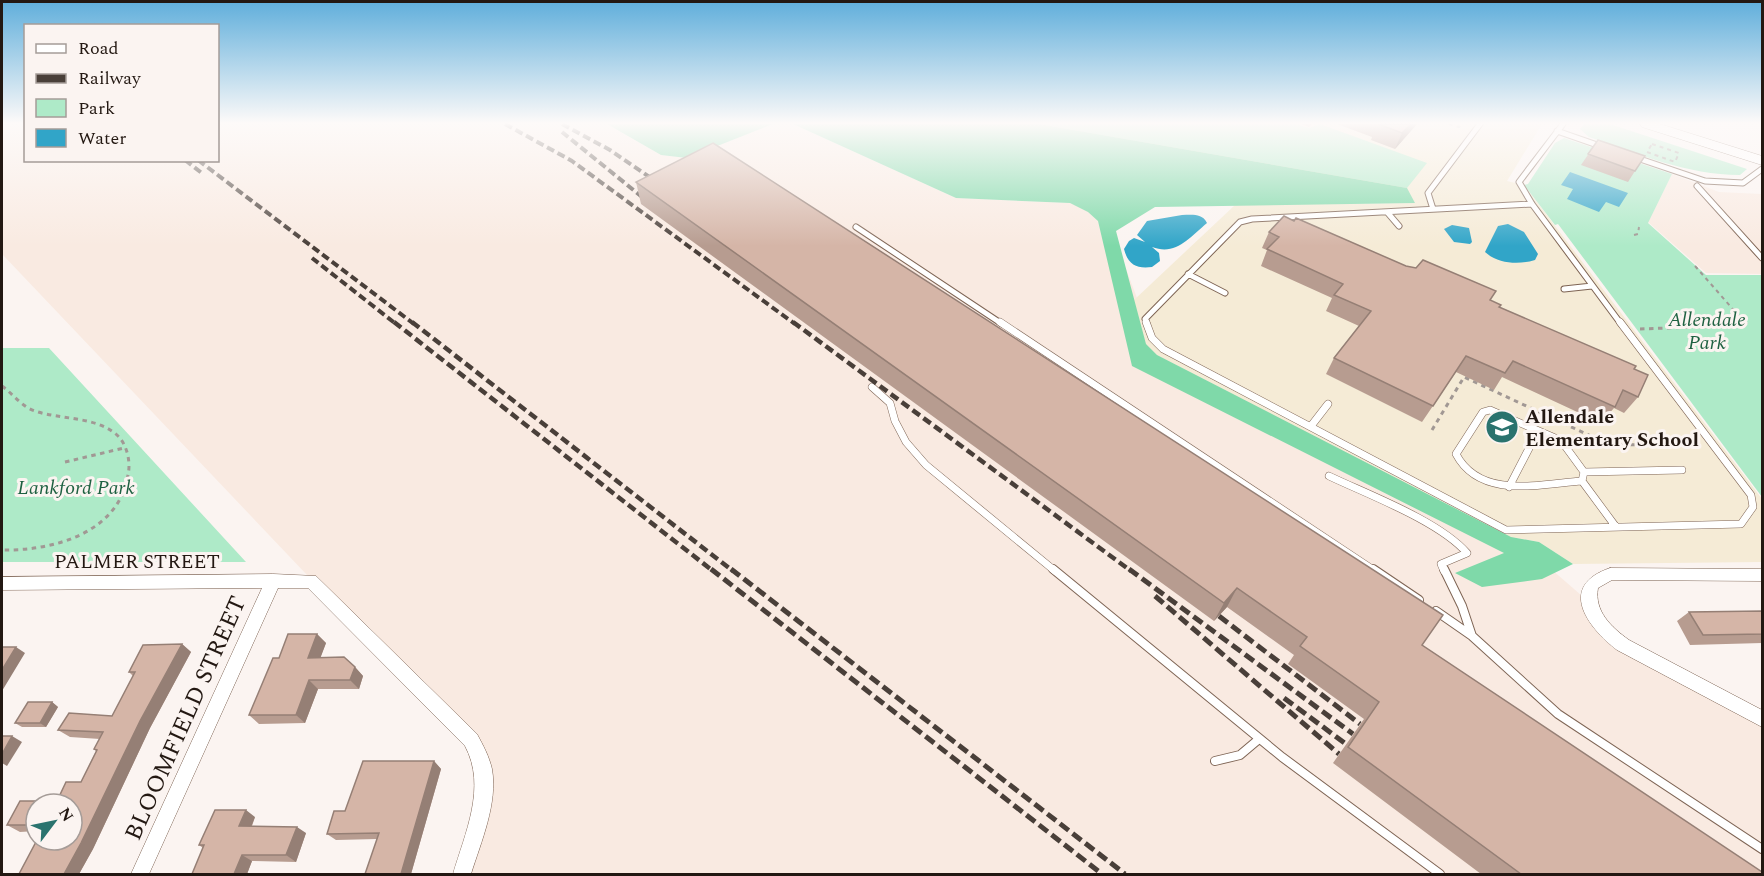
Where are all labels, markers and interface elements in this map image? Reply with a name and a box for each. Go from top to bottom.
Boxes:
legend [24,24,219,162]
text: Road [78,35,119,62]
text: Railway [78,65,142,92]
text: Park [78,95,115,122]
text: Water [78,125,126,152]
park label: Allendale Park [1667,305,1746,358]
place label: Allendale Elementary School [1525,402,1699,455]
school or university icon: Allendale Elementary School [1484,409,1520,445]
park label: Lankford Park [17,473,135,503]
street label: PALMER STREET [54,547,220,577]
street label: BLOOMFIELD STREET [116,590,256,846]
north arrow [24,792,84,852]
text: N [52,803,80,826]

